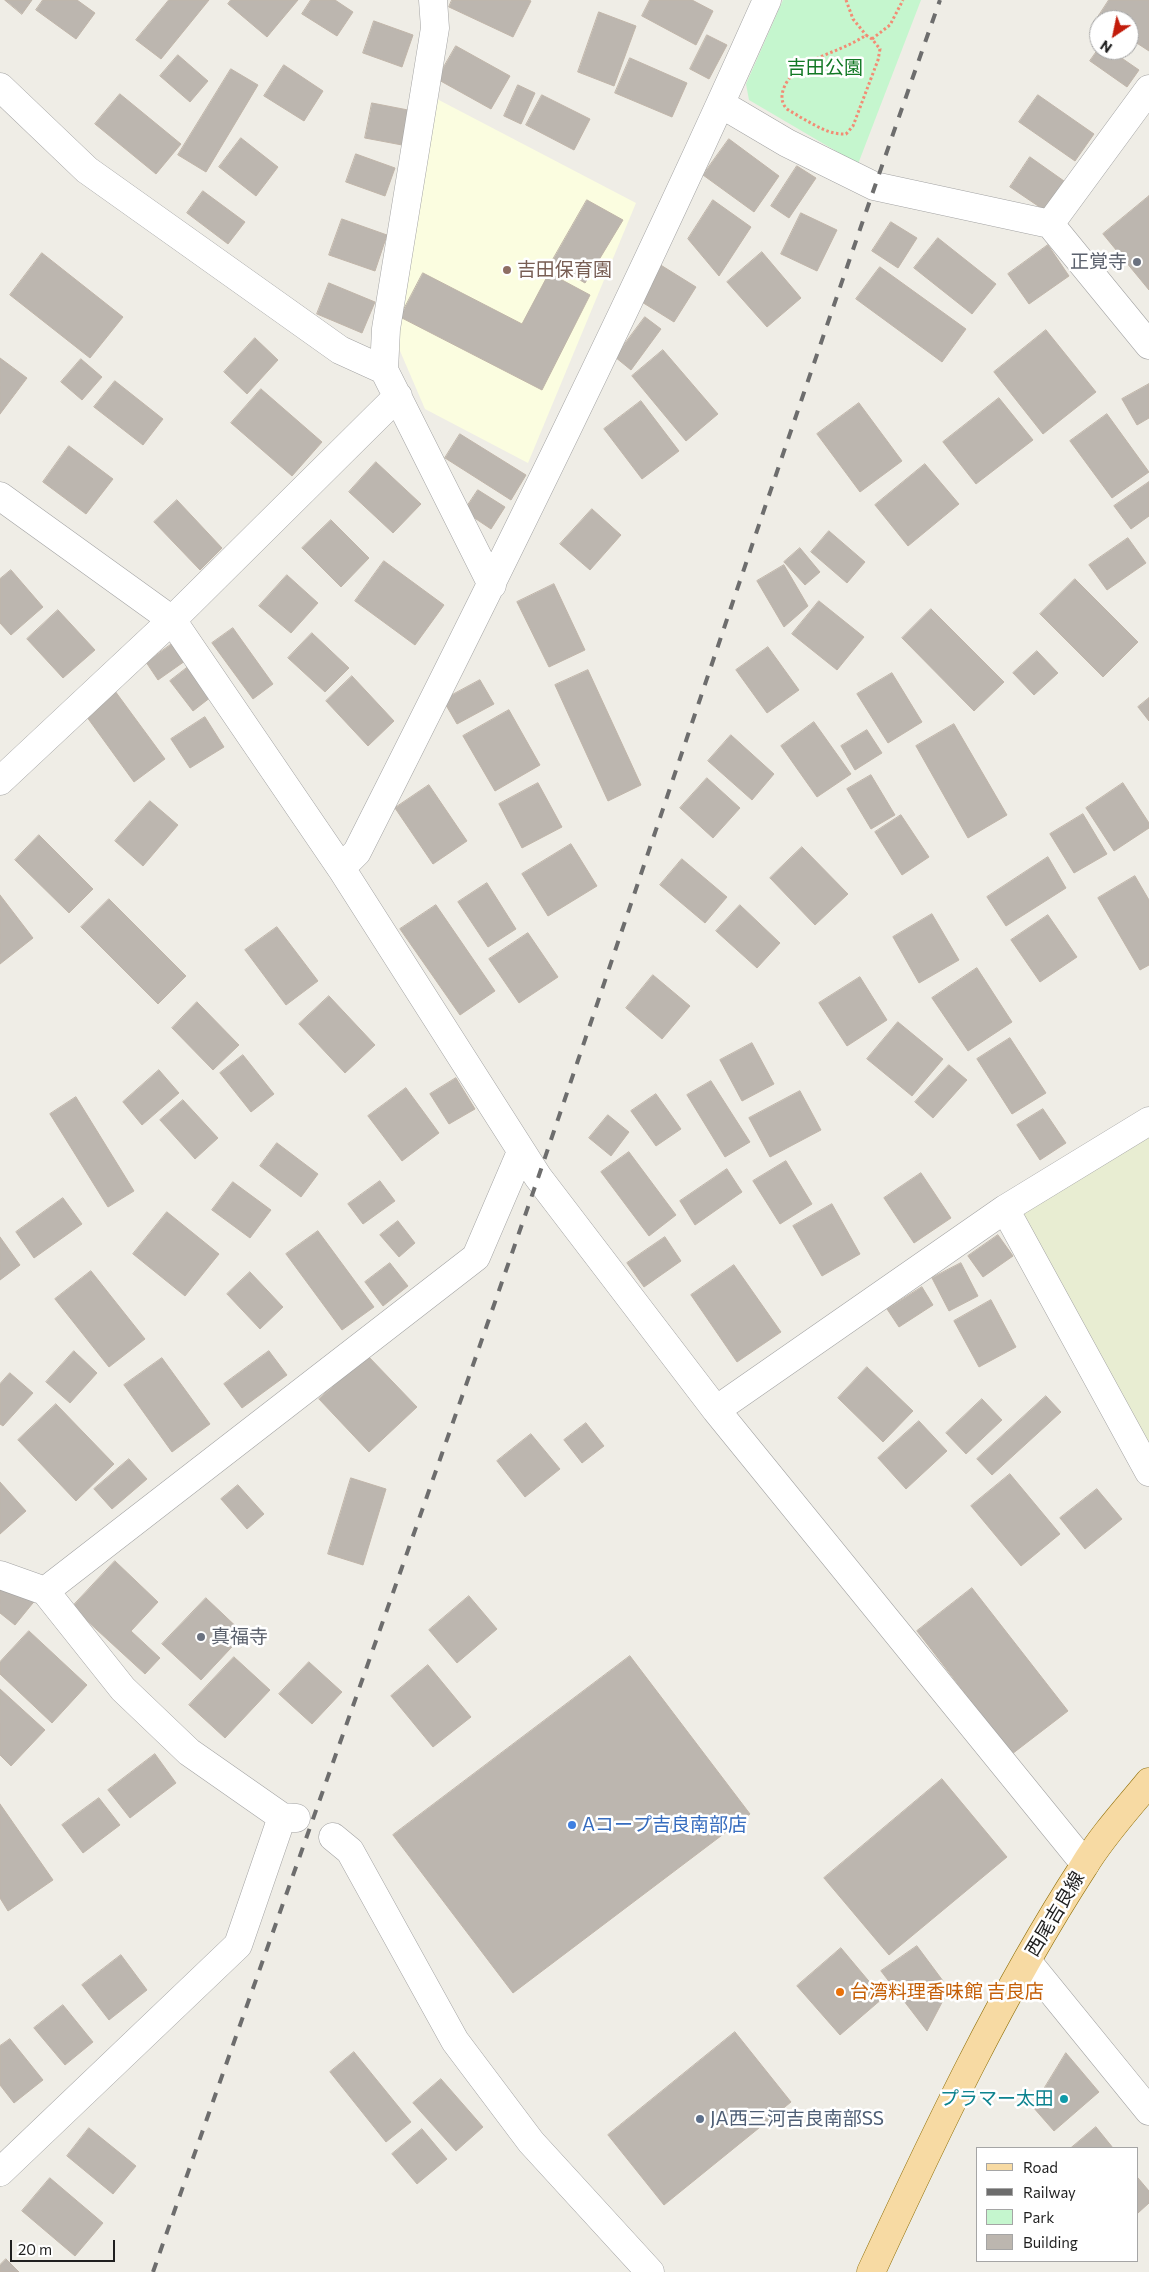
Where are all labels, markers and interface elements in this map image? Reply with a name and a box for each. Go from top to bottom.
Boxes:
north arrow [1089,10,1139,60]
text: N [1097,37,1115,57]
park label: 吉田公園 [787,57,863,79]
place label: 正覚寺 [1070,251,1127,273]
marker: 正覚寺 [1131,256,1143,268]
place label: 吉田保育園 [517,259,612,281]
marker: 吉田保育園 [501,264,513,276]
place label: 真福寺 [211,1626,268,1648]
marker: 真福寺 [195,1631,207,1643]
place label: Aコープ吉良南部店 [582,1814,747,1836]
marker: Aコープ吉良南部店 [566,1819,578,1831]
street label: 西尾吉良線 [1021,1867,1089,1961]
place label: 台湾料理香味館 吉良店 [850,1981,1044,2003]
marker: 台湾料理香味館 吉良店 [834,1986,846,1998]
place label: プラマー太田 [940,2088,1054,2110]
marker: プラマー太田 [1058,2093,1070,2105]
place label: JA西三河吉良南部SS [710,2108,884,2130]
marker: JA西三河吉良南部SS [694,2113,706,2125]
legend [976,2147,1139,2262]
text: Road [1023,2158,1058,2176]
text: Railway [1023,2183,1076,2201]
text: Park [1023,2208,1054,2226]
scale bar [12,2230,118,2262]
text: Building [1023,2233,1078,2251]
text: 20 m [18,2240,52,2258]

